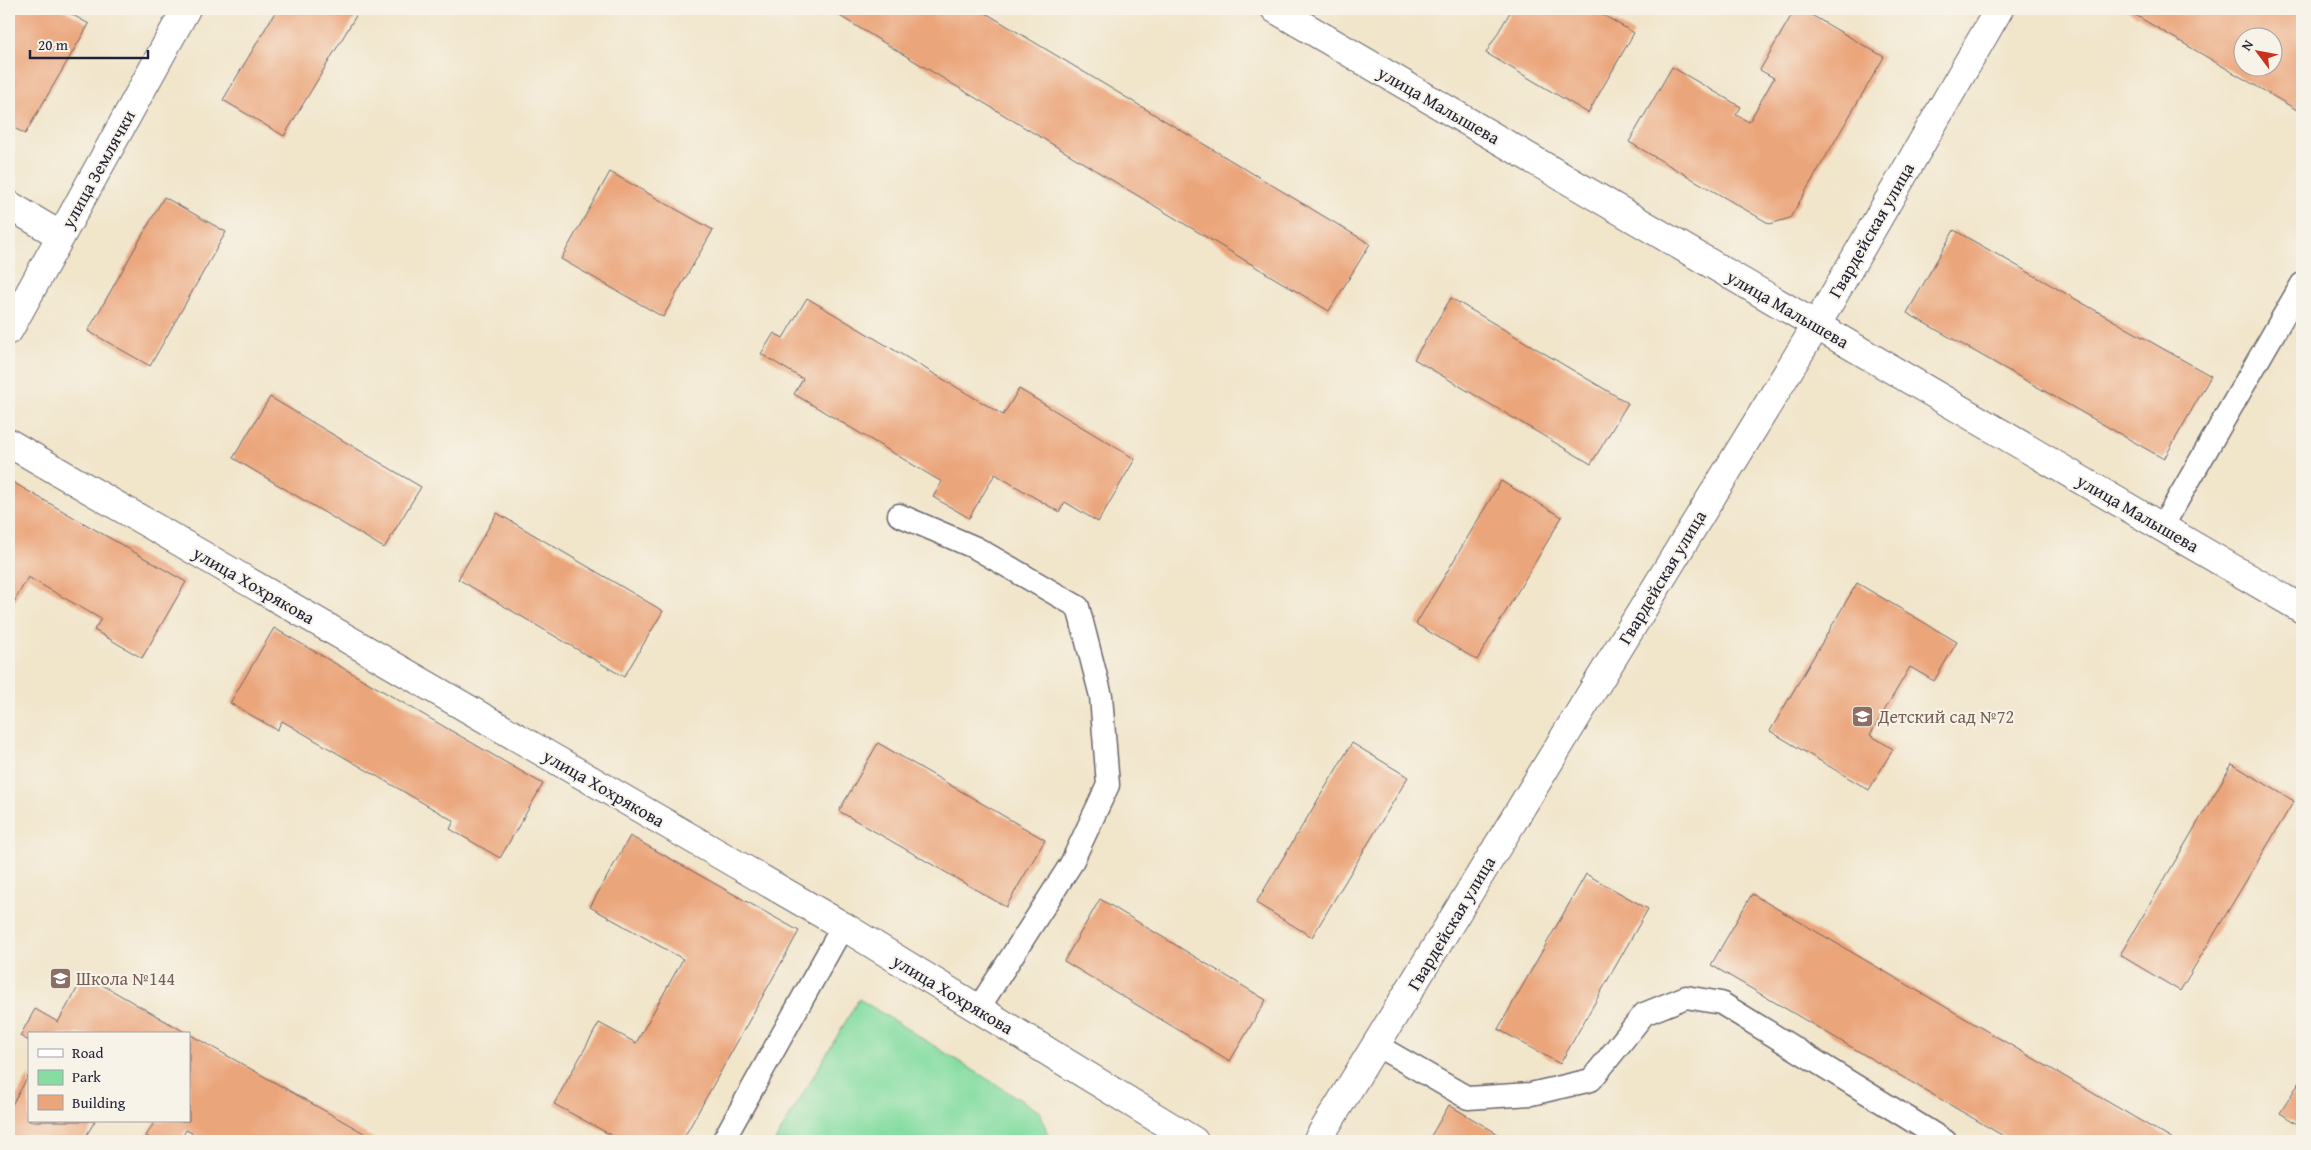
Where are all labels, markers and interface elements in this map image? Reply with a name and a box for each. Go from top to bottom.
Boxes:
scale bar [30,28,148,60]
north arrow [2234,28,2284,78]
text: 20 m [38,34,69,55]
text: N [2236,35,2258,54]
street label: улица Малышева [1372,59,1506,151]
street label: улица Землячки [54,105,142,234]
street label: Гвардейская улица [1821,157,1921,303]
street label: улица Малышева [1721,263,1855,355]
street label: улица Малышева [2071,467,2205,559]
street label: Гвардейская улица [1611,504,1713,649]
street label: улица Хохрякова [187,539,320,631]
place label: Детский сад №72 [1877,703,2014,730]
school or university icon: Детский сад №72 [1850,704,1874,728]
street label: улица Хохрякова [537,742,670,834]
street label: Гвардейская улица [1400,850,1502,995]
street label: улица Хохрякова [887,947,1019,1041]
place label: Школа №144 [76,965,175,992]
school or university icon: Школа №144 [48,966,72,990]
legend [28,1032,190,1122]
text: Road [72,1042,103,1063]
text: Park [72,1066,101,1087]
text: Building [72,1092,126,1113]

